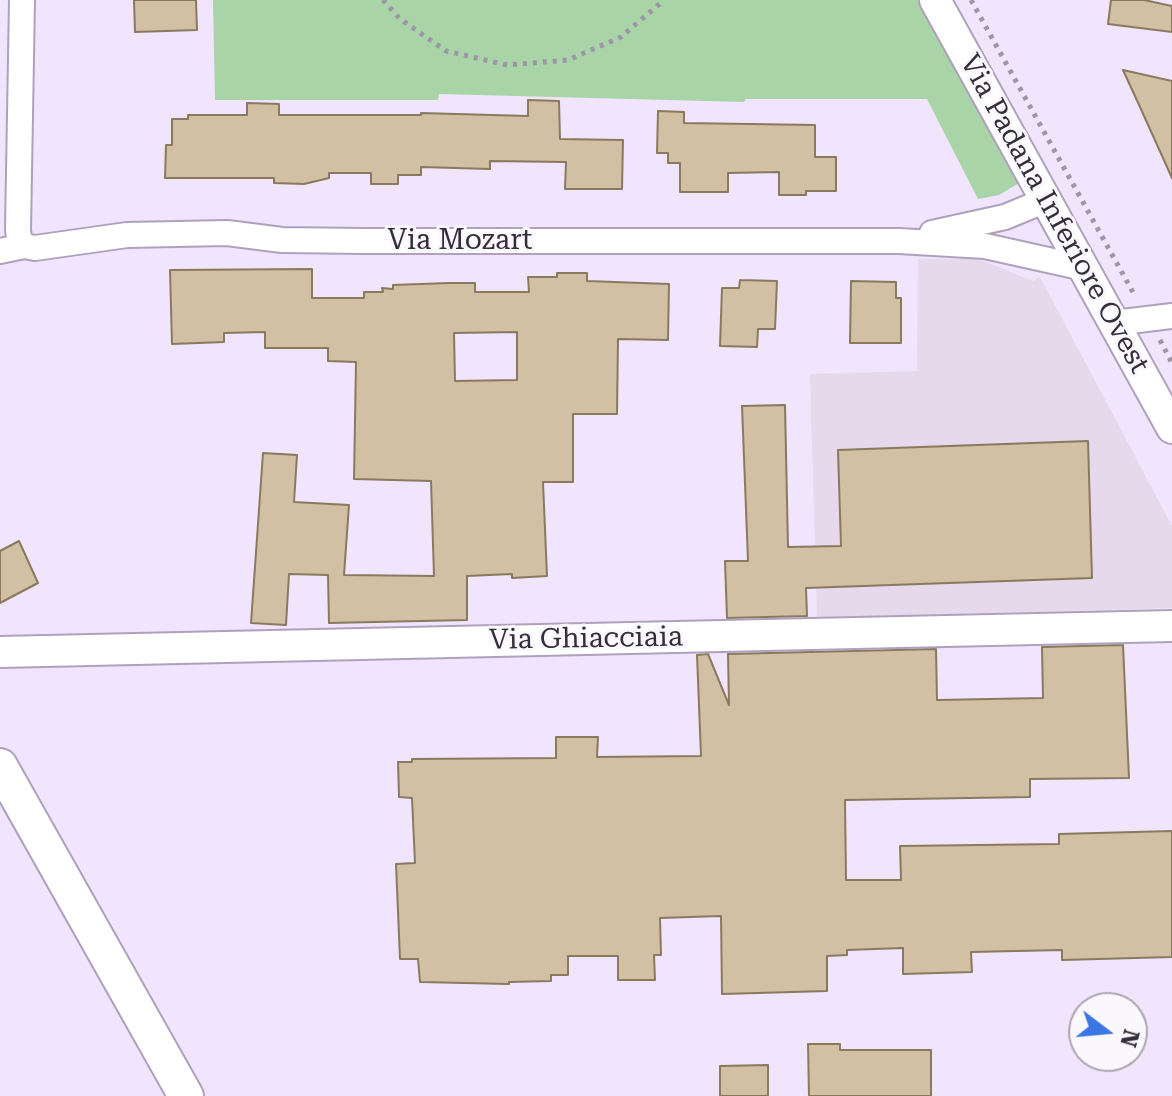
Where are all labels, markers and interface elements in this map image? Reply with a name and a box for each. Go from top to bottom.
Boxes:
street label: Via Padana Inferiore Ovest [952,49,1156,379]
street label: Via Mozart [387,224,533,258]
street label: Via Ghiacciaia [489,621,683,657]
north arrow [1068,992,1148,1072]
text: N [1115,1027,1144,1050]

